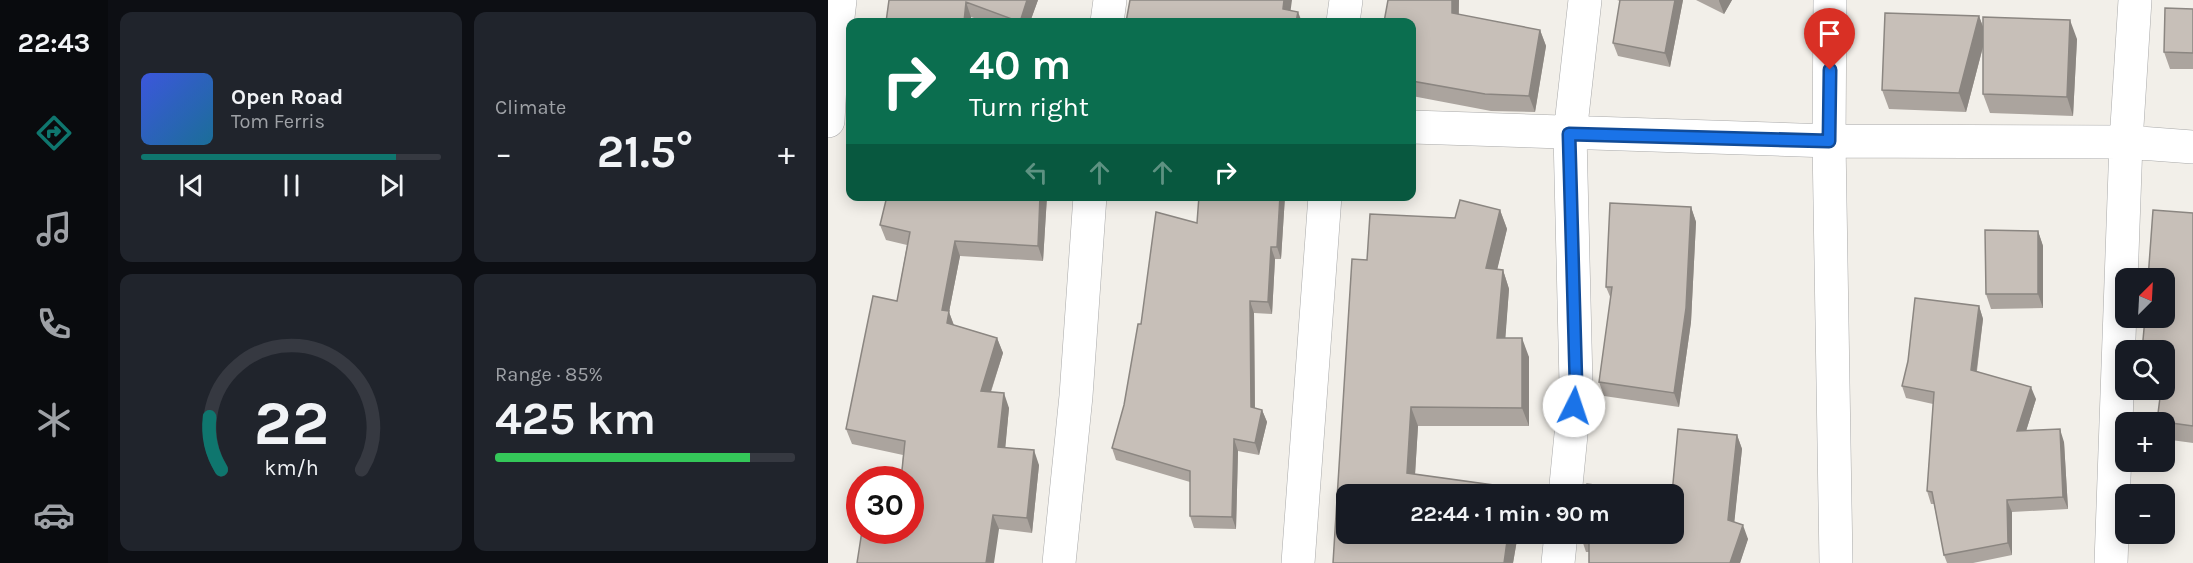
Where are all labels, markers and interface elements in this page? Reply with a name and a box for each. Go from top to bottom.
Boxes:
pin [1804,8,1855,70]
icon: arrive [1813,17,1846,50]
text: 22:43 [18,27,90,59]
text: 40 m [969,40,1071,90]
icon: right [870,42,948,120]
text: Open Road [231,84,343,110]
text: Turn right [969,91,1089,123]
text: Climate [495,96,566,119]
text: Tom Ferris [231,110,325,133]
icon: directions [33,112,75,154]
text: 21.5° [597,126,693,178]
text: − [495,134,512,172]
text: + [778,134,795,172]
icon: left [1020,156,1053,189]
icon: ahead [1083,156,1116,189]
icon: ahead [1146,156,1179,189]
icon: right [1209,156,1242,189]
icon: previous [175,169,208,202]
icon: pause [275,169,308,202]
icon: next [375,169,408,202]
icon: music [33,208,75,250]
north arrow [2115,268,2175,328]
map controls [2115,268,2175,544]
icon: phone [33,303,75,345]
button: search [2115,340,2175,400]
text: Range · 85% [495,363,603,386]
position arrow [1542,374,1606,438]
text: 22 [253,387,329,460]
text: 425 km [495,393,656,445]
icon: climate [33,399,75,441]
button: + [2115,412,2175,472]
text: km/h [264,455,318,480]
speed limit sign: 30 [846,466,924,544]
button: − [2115,484,2175,544]
icon: car [33,494,75,536]
text: 22:44 · 1 min · 90 m [1410,501,1610,527]

